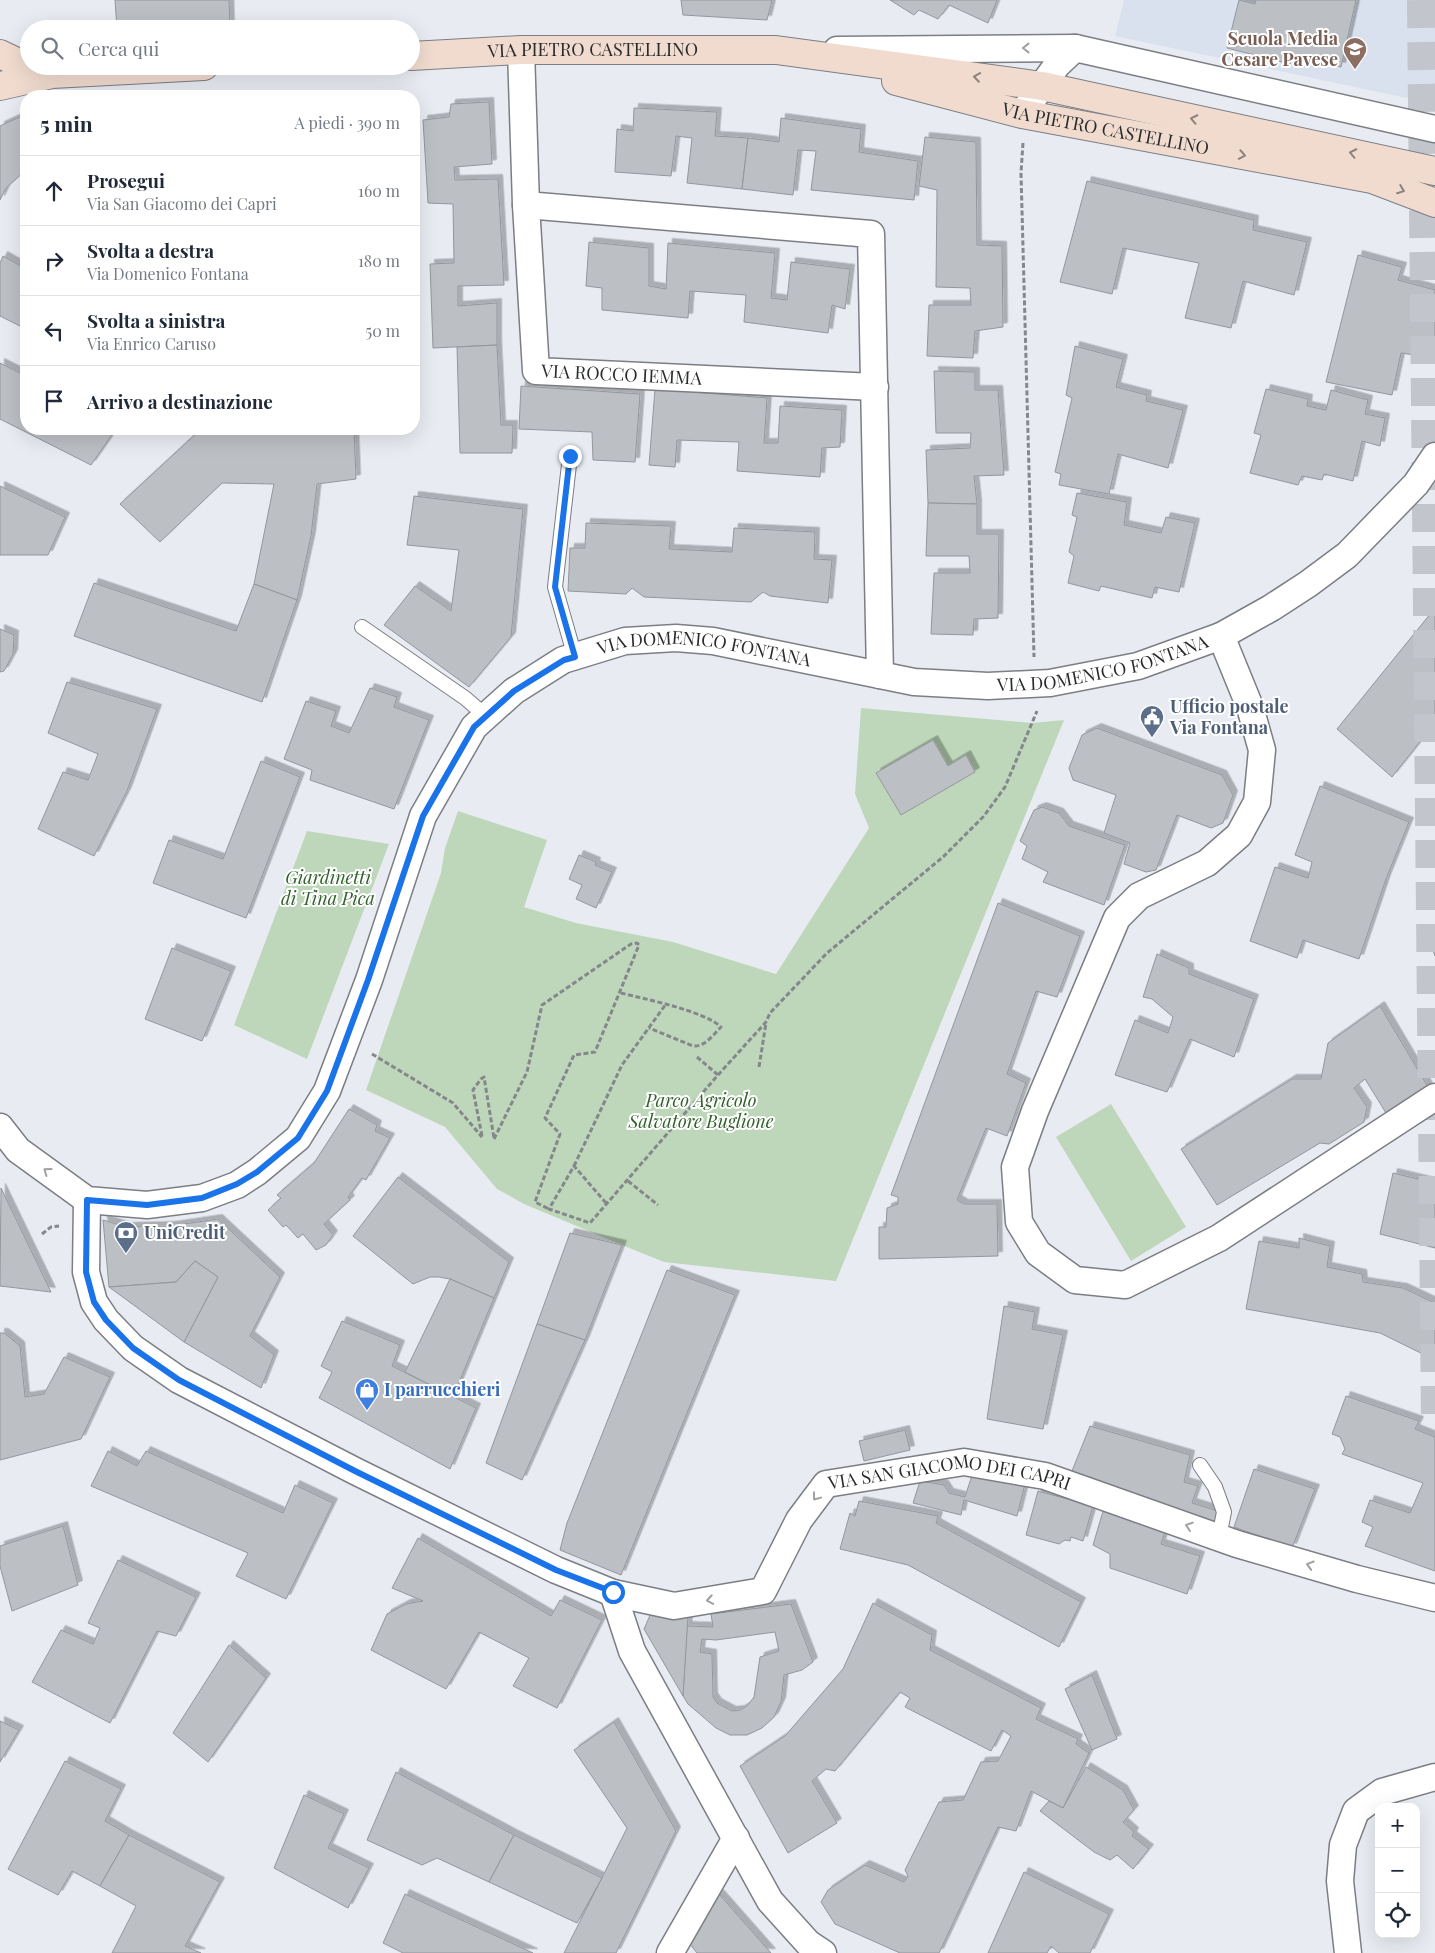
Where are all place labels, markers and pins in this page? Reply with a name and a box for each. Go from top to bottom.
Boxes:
place label: Scuola Media Cesare Pavese [1221,26,1339,71]
school or university icon: Scuola Media Cesare Pavese [1342,36,1368,70]
place label: Ufficio postale Via Fontana [1169,694,1289,739]
public building icon: Ufficio postale Via Fontana [1139,704,1165,738]
bank icon: UniCredit [113,1220,139,1254]
place label: UniCredit [144,1220,226,1244]
shop icon: I parrucchieri [354,1377,380,1411]
place label: I parrucchieri [384,1377,501,1401]

